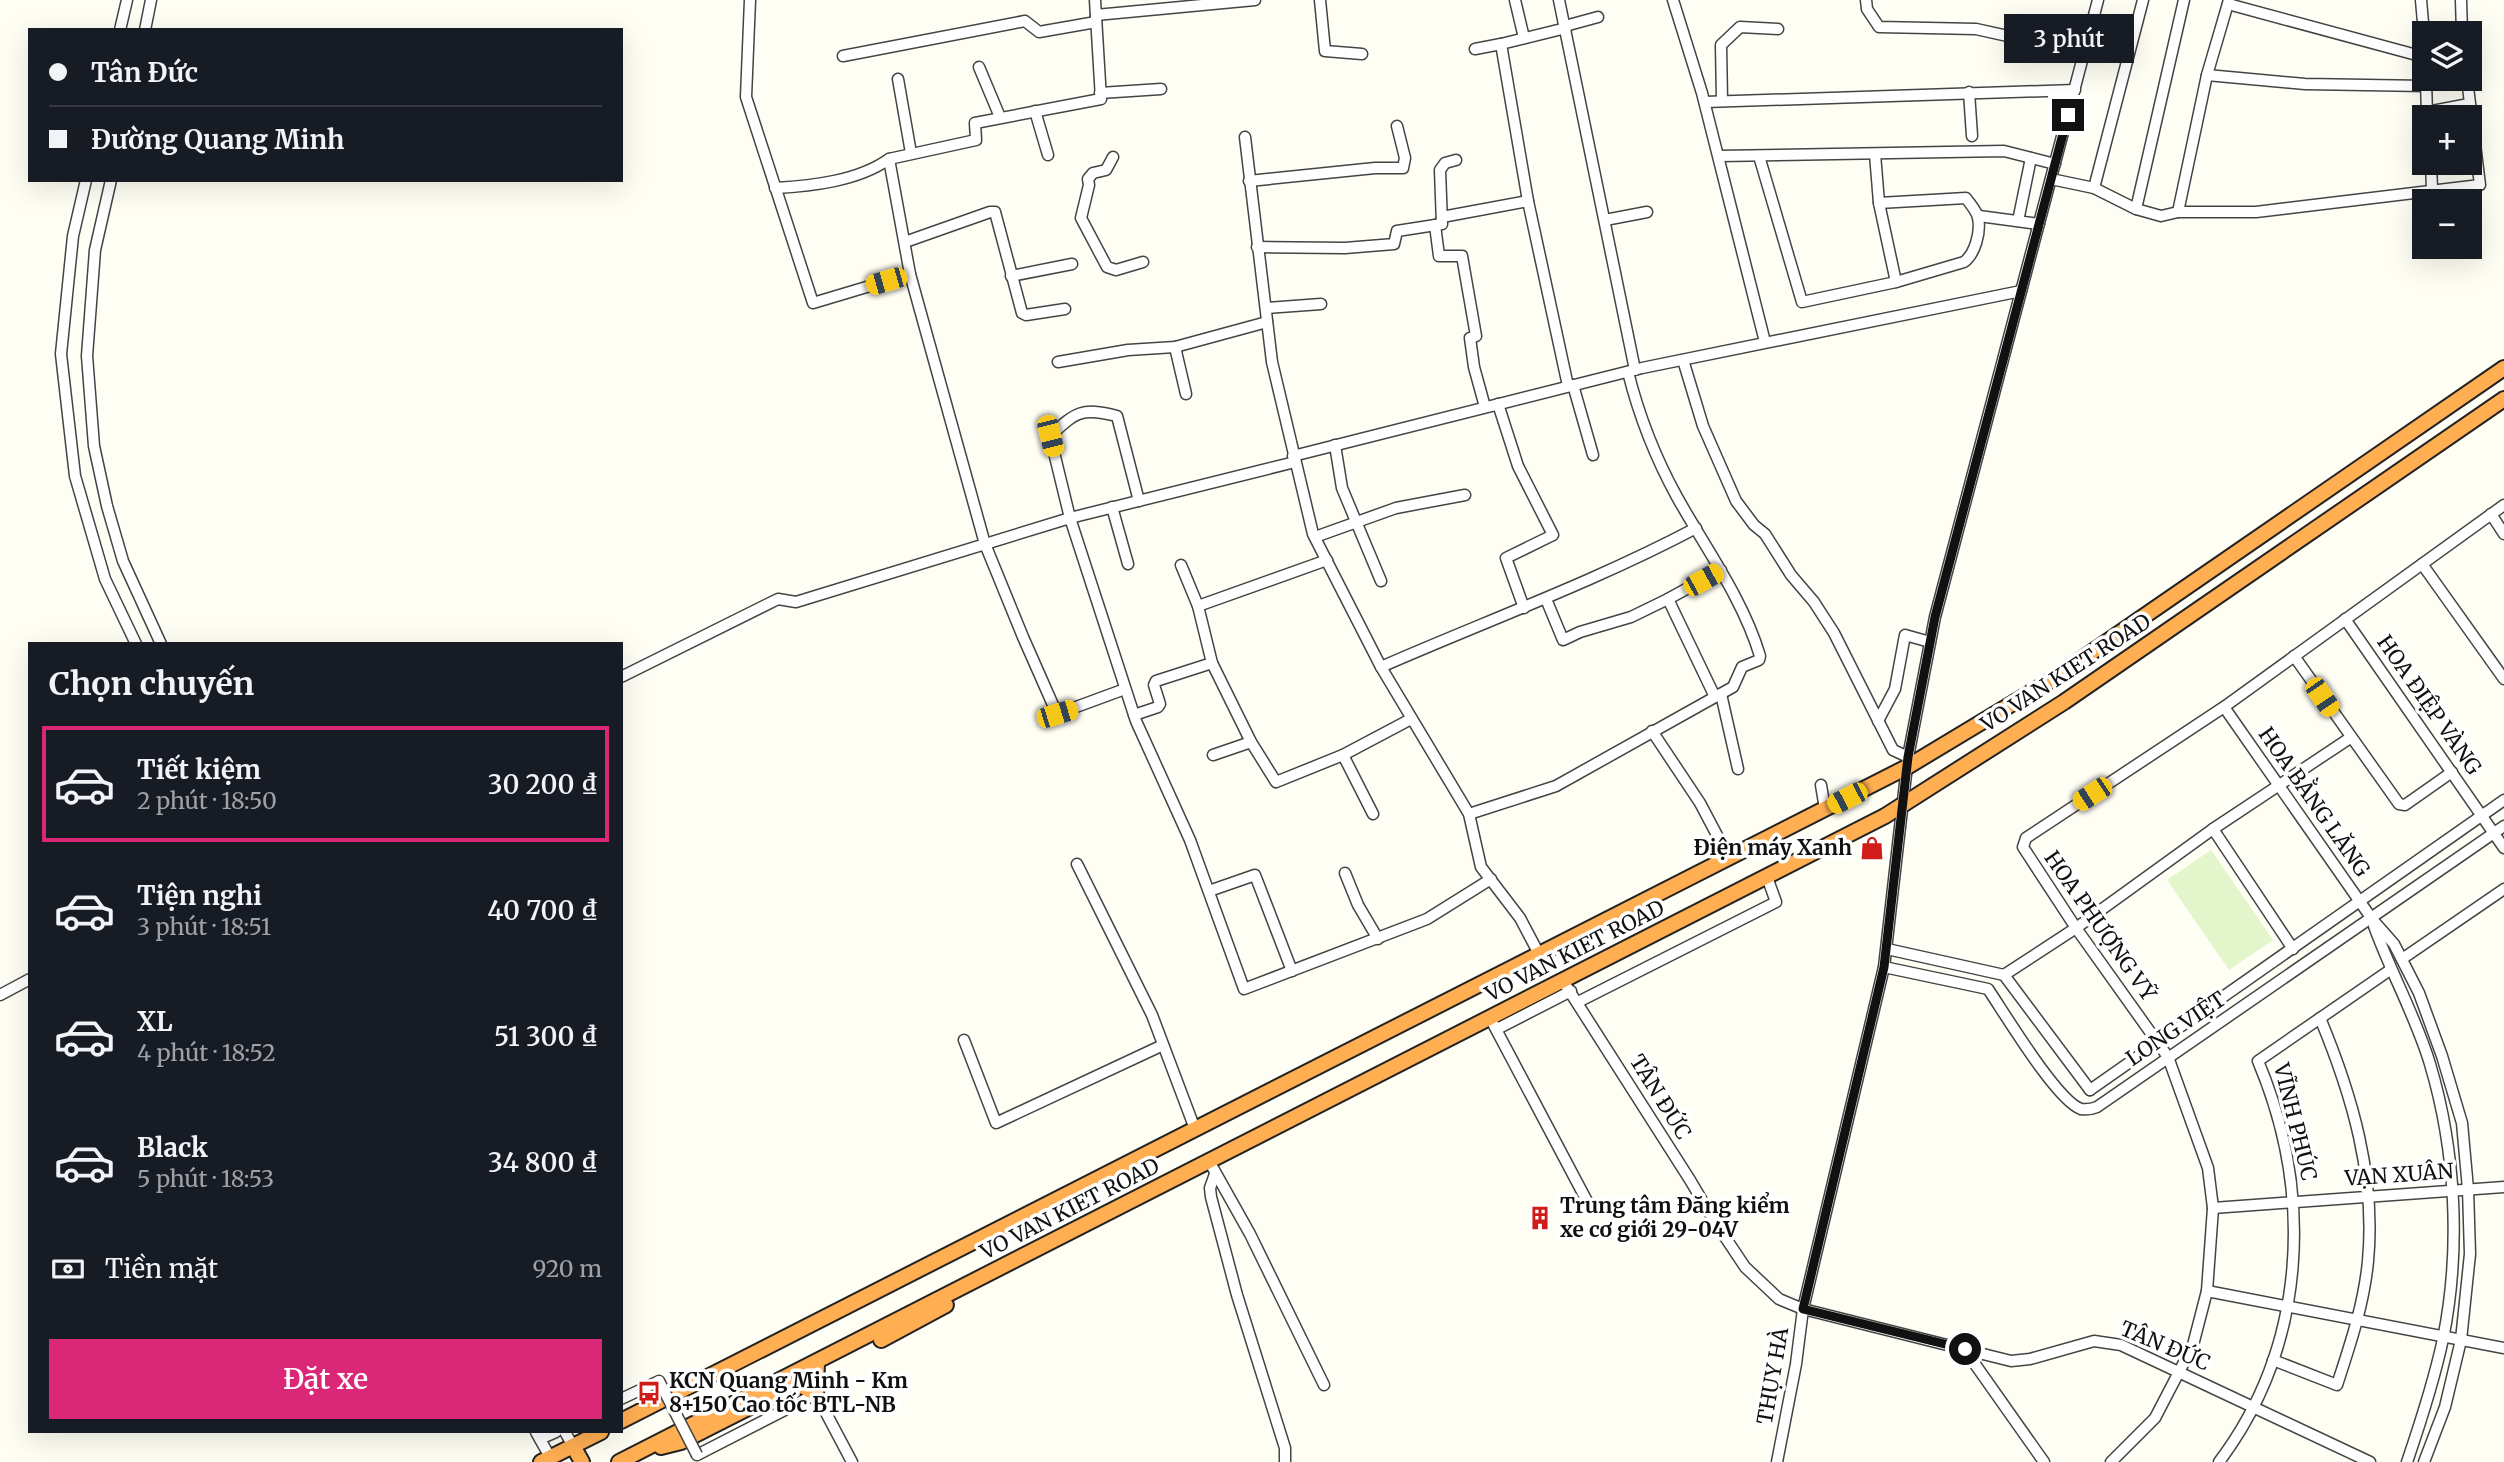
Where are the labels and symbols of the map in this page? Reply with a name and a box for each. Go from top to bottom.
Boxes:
callout: 3 phút [2003,13,2133,62]
route end [2052,99,2084,131]
car [863,265,910,297]
car [1035,413,1066,459]
car [1680,561,1727,599]
street label: VO VAN KIET ROAD [1975,607,2156,738]
street label: HOA ĐIỆP VÀNG [2371,629,2488,780]
car [2302,674,2343,720]
car [1034,698,1081,730]
street label: HOA BẰNG LĂNG [2253,719,2379,882]
car [2069,774,2116,814]
car [1824,779,1871,817]
place label: Điện máy Xanh [1694,834,1852,861]
shop icon: Điện máy Xanh [1858,834,1886,862]
street label: HOA PHƯỢNG VỸ [2038,845,2163,1006]
street label: VO VAN KIET ROAD [1480,894,1669,1008]
street label: LONG VIỆT [2121,985,2231,1072]
street label: TÂN ĐỨC [1624,1049,1698,1144]
street label: VĨNH PHÚC [2268,1059,2324,1183]
street label: VO VAN KIET ROAD [975,1152,1164,1266]
street label: VẠN XUÂN [2343,1157,2454,1192]
place label: Trung tâm Đăng kiểm xe cơ giới 29-04V [1560,1191,1790,1243]
building icon: Trung tâm Đăng kiểm xe cơ giới 29-04V [1526,1204,1554,1232]
street label: TÂN ĐỨC [2116,1314,2215,1376]
street label: THỤY HÀ [1750,1325,1794,1426]
route start [1949,1333,1981,1365]
place label: KCN Quang Minh - Km 8+150 Cao tốc BTL-NB [669,1367,908,1418]
bus stop icon: KCN Quang Minh - Km 8+150 Cao tốc BTL-NB [635,1379,663,1407]

